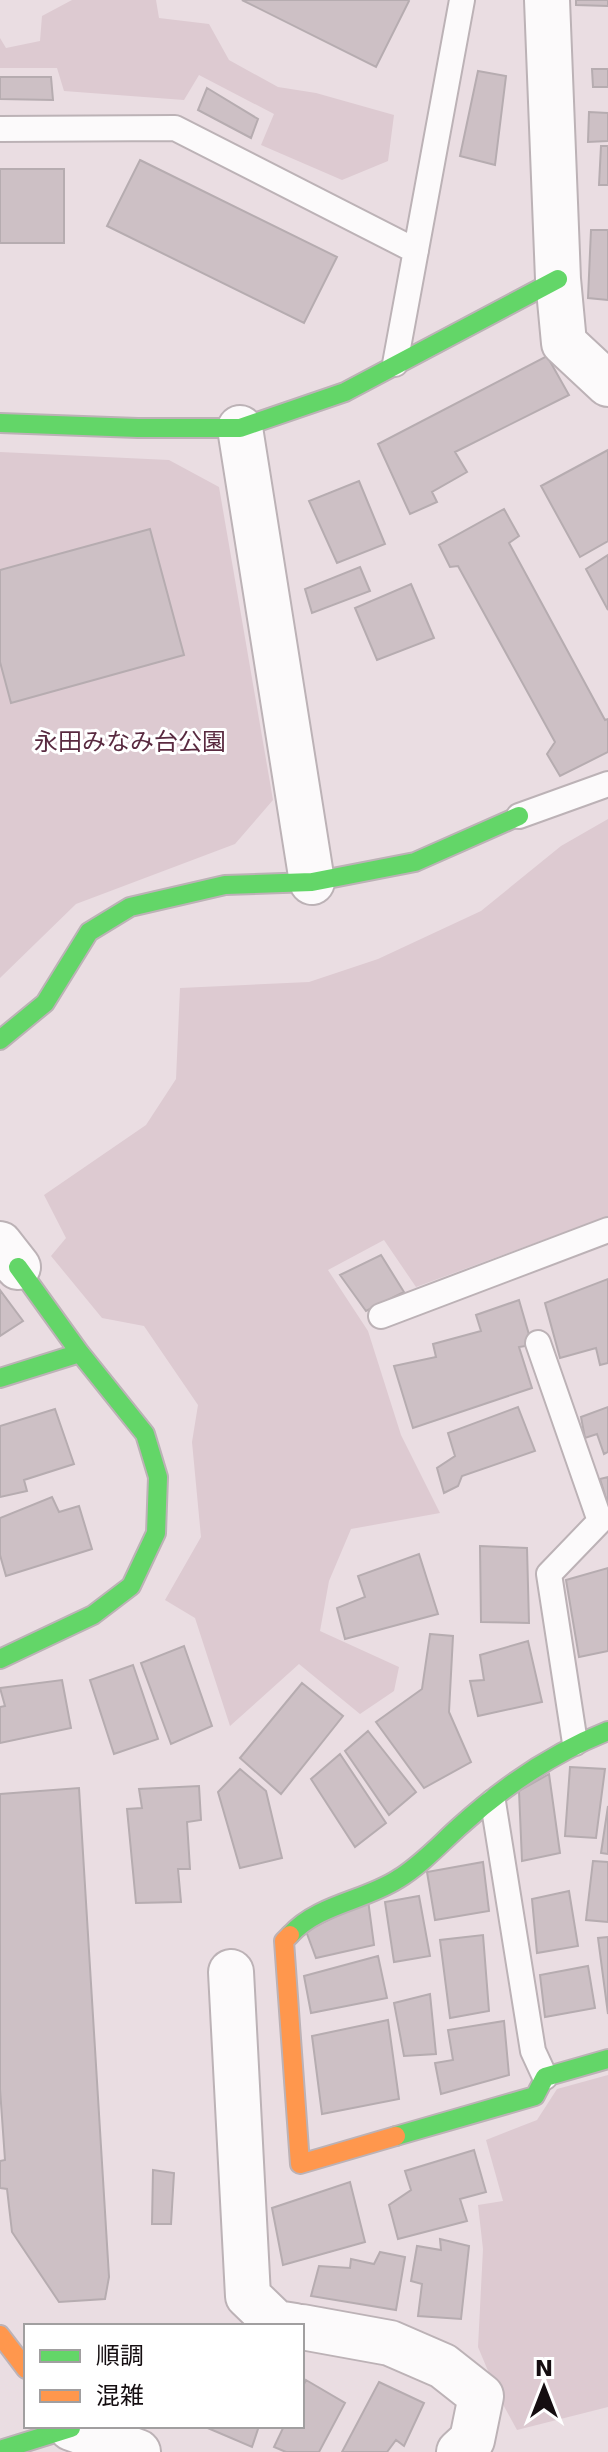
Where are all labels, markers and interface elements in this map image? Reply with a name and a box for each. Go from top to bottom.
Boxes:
park label: 永田みなみ台公園 [34,728,226,756]
legend [24,2324,304,2428]
text: 順調 [96,2342,144,2370]
north arrow [504,2348,584,2428]
text: N [535,2356,553,2381]
text: 混雑 [96,2382,144,2410]

